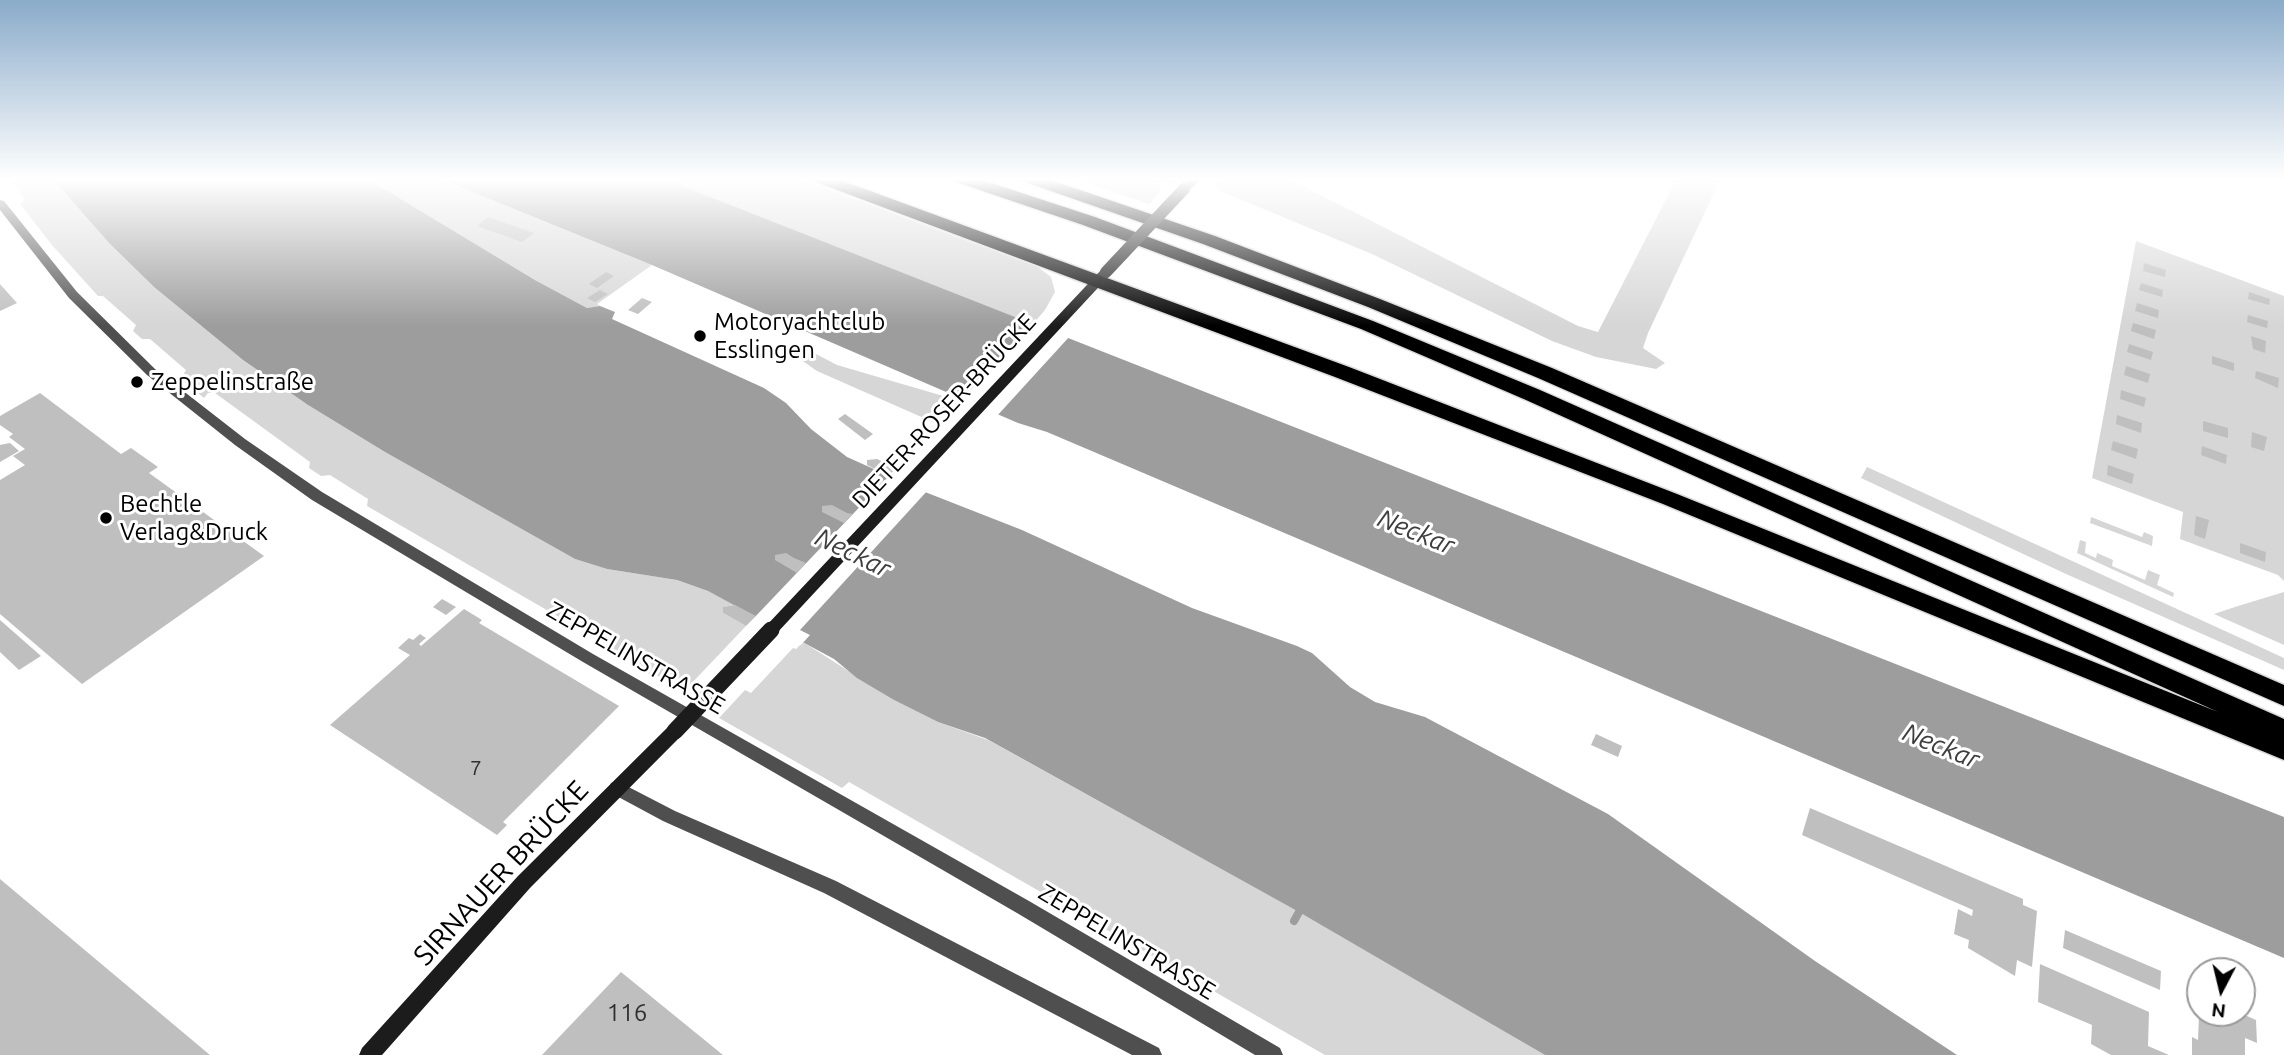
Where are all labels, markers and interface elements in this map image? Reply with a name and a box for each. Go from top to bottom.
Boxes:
place label: Motoryachtclub Esslingen [714,308,885,364]
street label: DIETER-ROSER-BRÜCKE [846,308,1042,514]
marker: Motoryachtclub Esslingen [692,328,708,344]
place label: Zeppelinstraße [151,368,314,396]
marker: Zeppelinstraße [129,374,145,390]
place label: Bechtle Verlag&Druck [120,490,268,546]
water label: Neckar [1373,503,1459,561]
marker: Bechtle Verlag&Druck [98,510,114,526]
water label: Neckar [810,521,896,585]
street label: ZEPPELINSTRASSE [542,595,730,721]
water label: Neckar [1898,717,1984,775]
house number: 7 [470,755,482,781]
street label: SIRNAUER BRÜCKE [407,774,595,972]
street label: ZEPPELINSTRASSE [1034,878,1220,1006]
north arrow [2186,957,2256,1027]
house number: 116 [607,999,647,1027]
text: N [2210,999,2227,1023]

